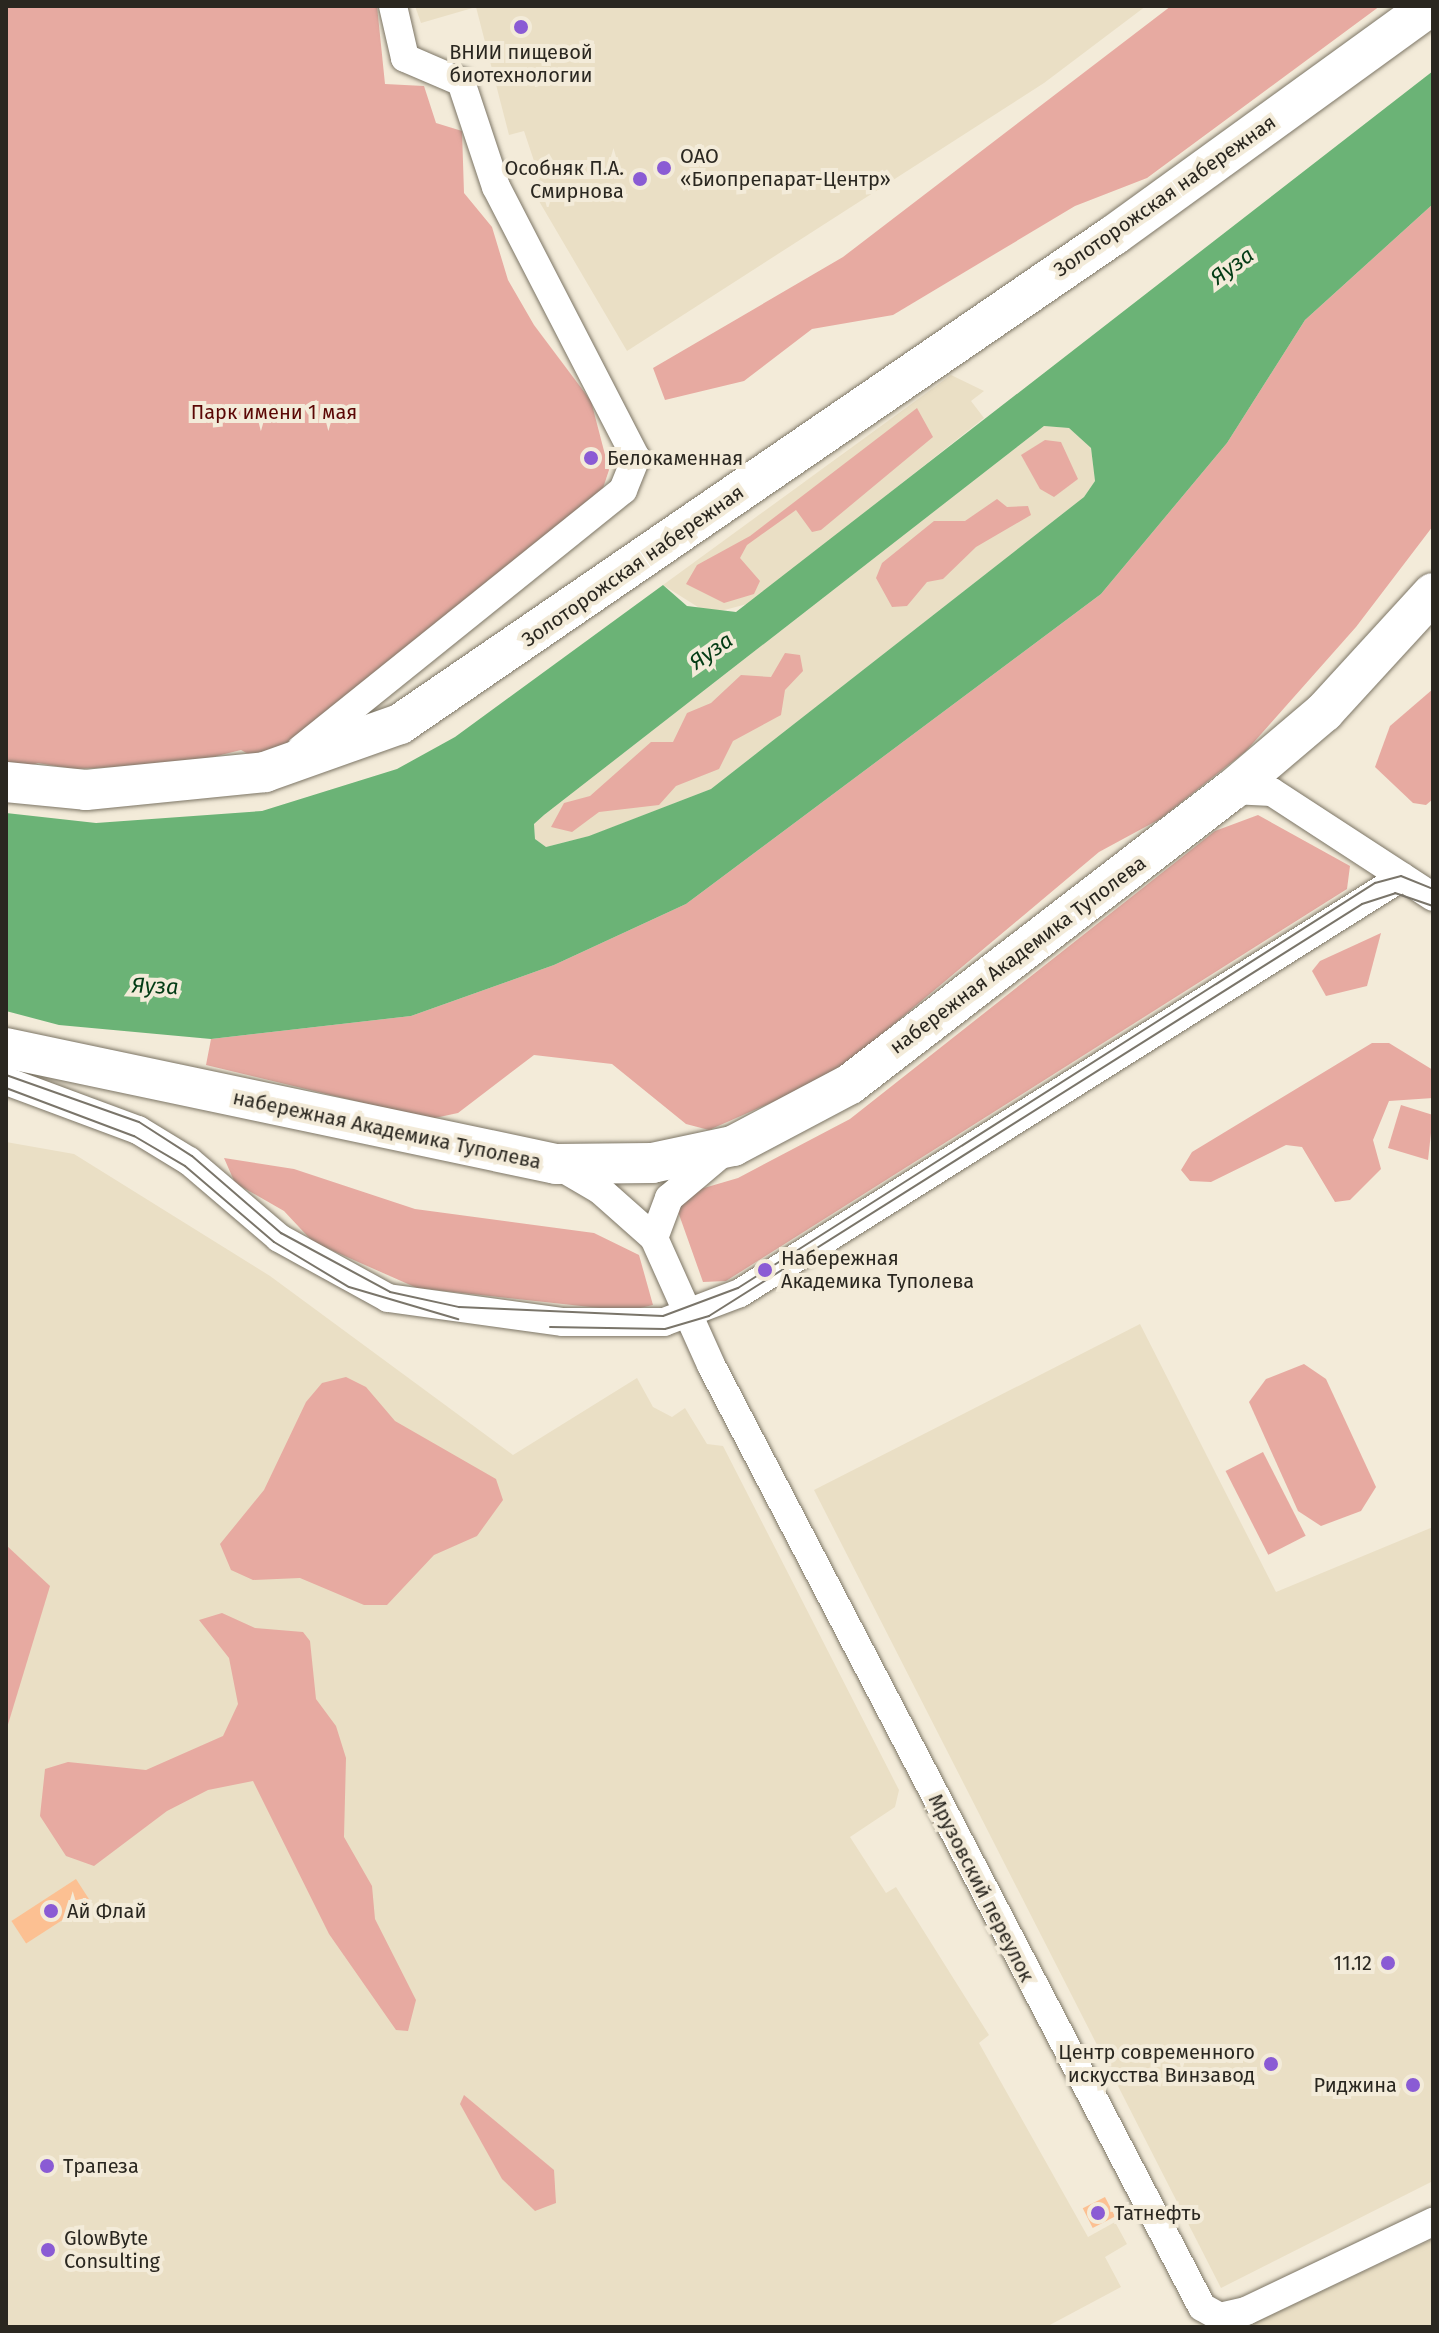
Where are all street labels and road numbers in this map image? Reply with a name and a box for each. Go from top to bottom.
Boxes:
street label: Золоторожская набережная [1050,110,1280,282]
street label: Золоторожская набережная [518,480,748,652]
street label: набережная Академика Туполева [885,851,1151,1059]
street label: набережная Академика Туполева [231,1086,543,1174]
street label: Мрузовский переулок [923,1790,1039,1986]

